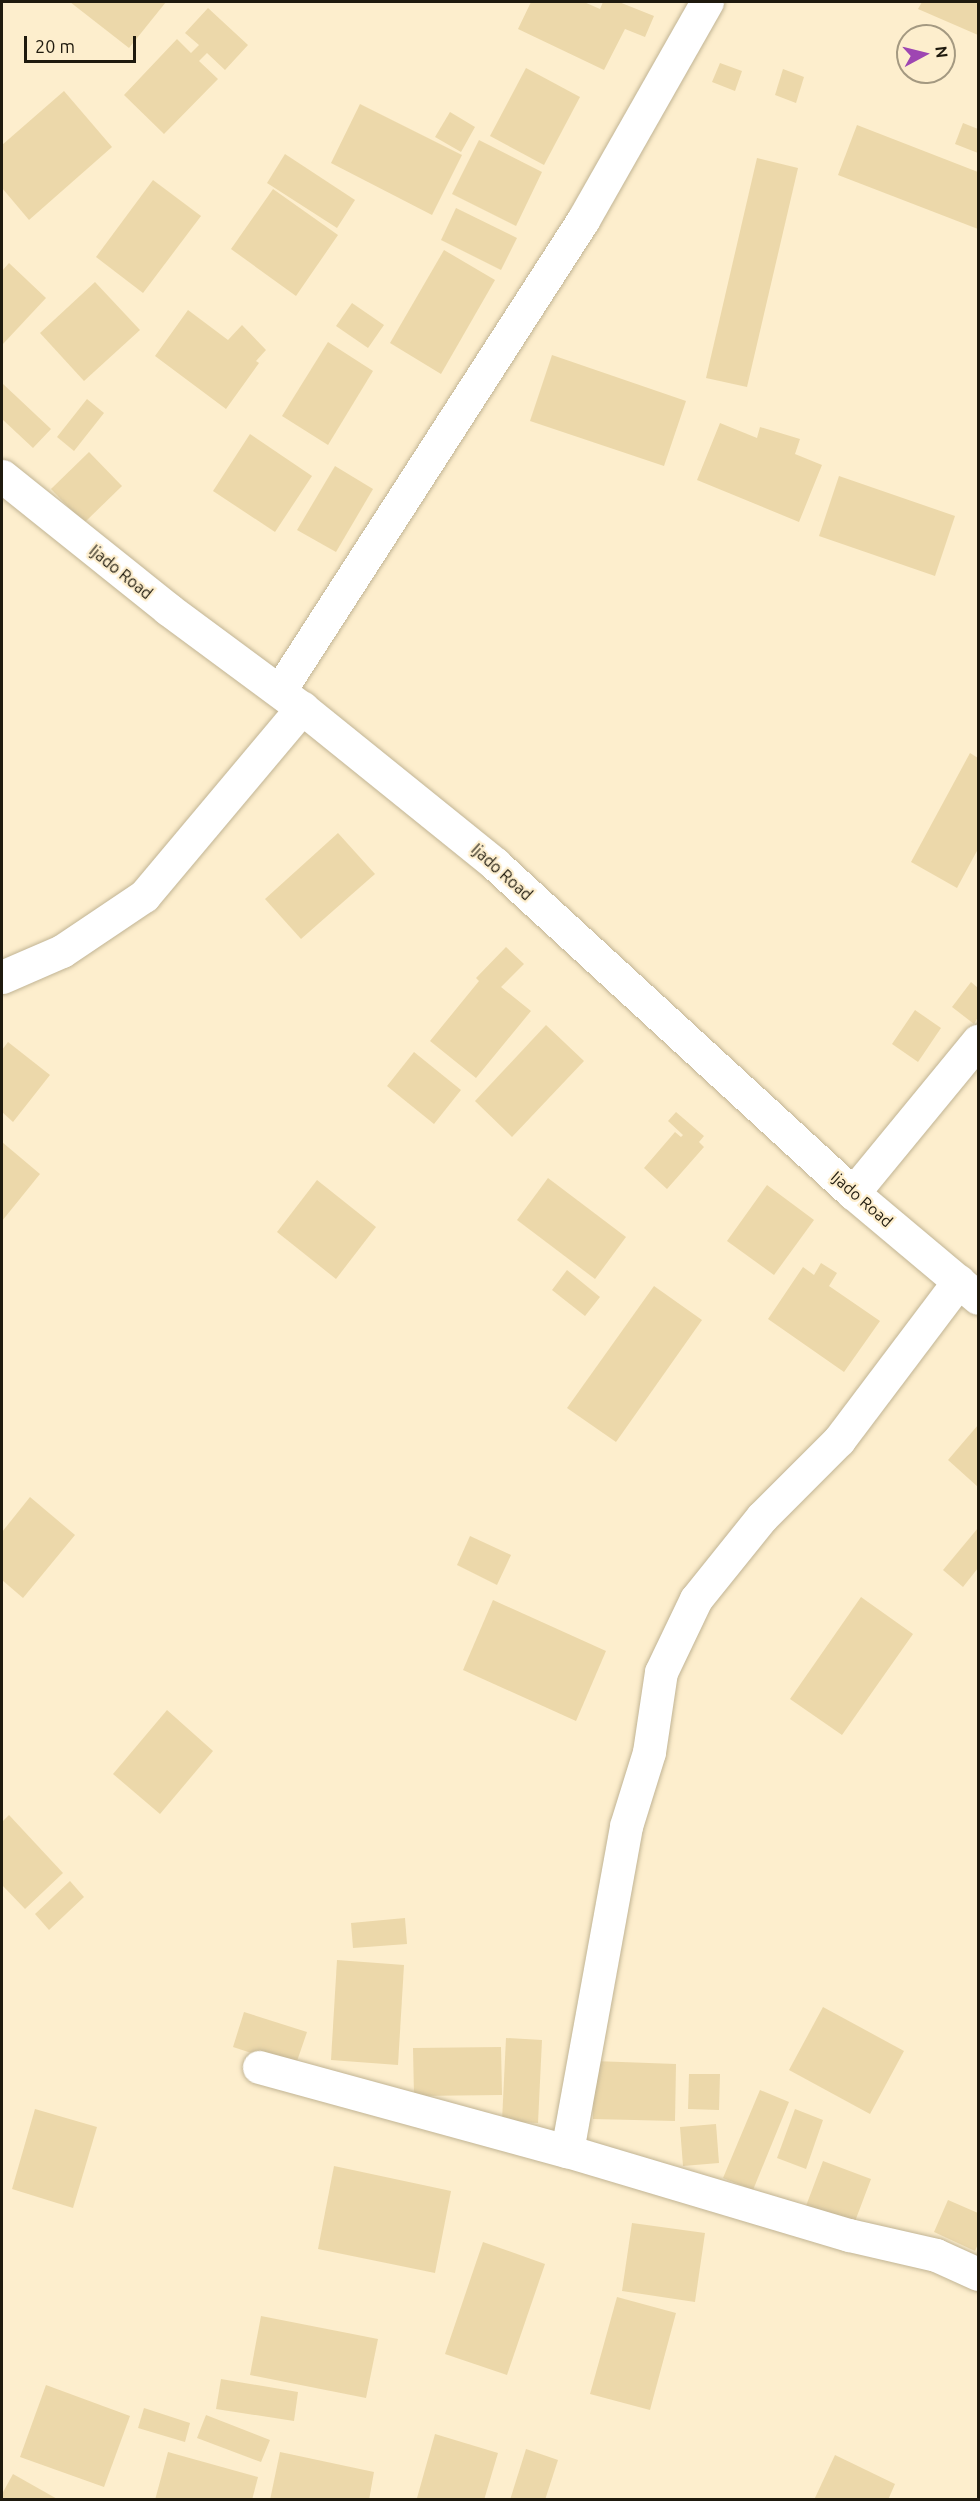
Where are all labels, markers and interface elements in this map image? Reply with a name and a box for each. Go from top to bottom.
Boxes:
scale bar [27,24,140,62]
north arrow [896,24,956,84]
text: 20 m [35,36,75,56]
text: N [932,45,952,59]
street label: Ijado Road [86,541,156,603]
street label: Ijado Road [468,840,536,904]
street label: Ijado Road [827,1167,897,1231]

